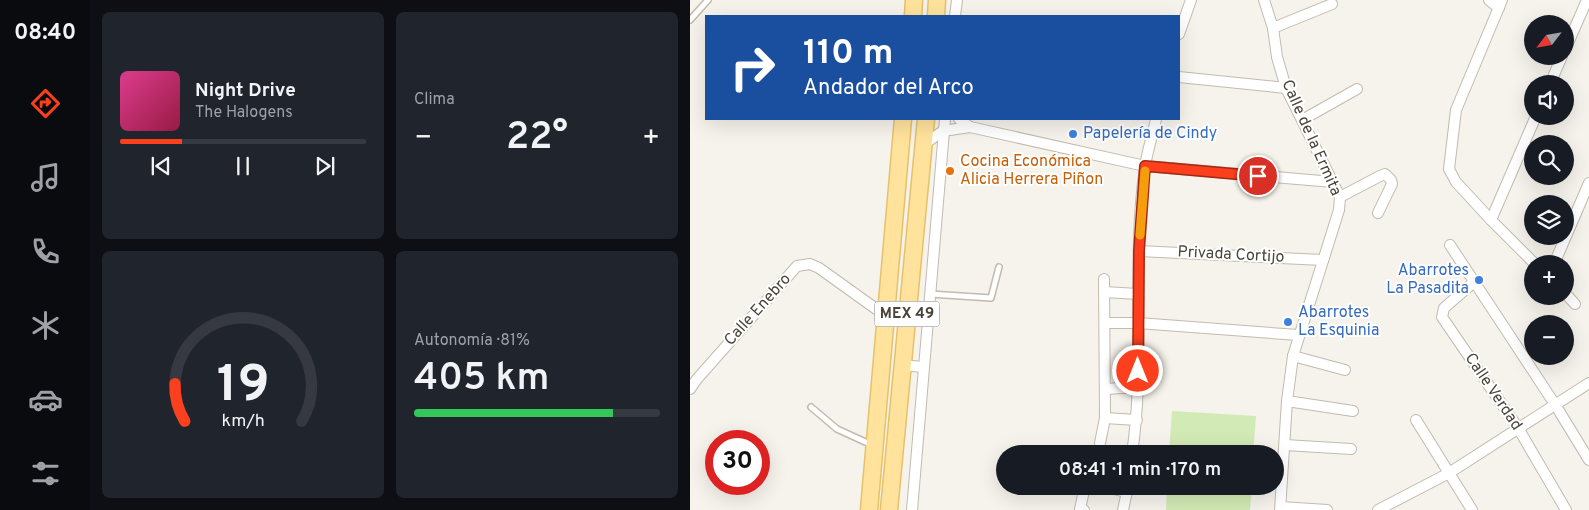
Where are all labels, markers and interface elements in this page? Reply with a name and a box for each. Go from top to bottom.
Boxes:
north arrow [1524,15,1574,65]
map controls [1524,15,1574,365]
text: 08:40 [14,20,76,47]
text: 110 m [803,32,893,76]
icon: right [720,35,785,100]
text: Andador del Arco [803,75,974,102]
button: sound [1524,75,1574,125]
street label: Calle de la Ermita [1276,77,1346,199]
text: Night Drive [195,79,296,103]
icon: directions [28,86,63,121]
text: Clima [414,90,455,110]
text: The Halogens [195,103,293,123]
text: 22° [506,114,568,163]
text: − [414,121,432,157]
text: + [642,121,660,157]
place label: Papelería de Cindy [1083,124,1217,144]
marker: Papelería de Cindy [1067,128,1079,140]
button: search [1524,135,1574,185]
icon: previous [147,152,175,180]
icon: pause [229,152,257,180]
icon: next [311,152,339,180]
place label: Cocina Económica Alicia Herrera Piñon [960,152,1103,190]
pin [1237,155,1279,197]
icon: music [28,160,63,195]
icon: arrive [1244,162,1272,190]
marker: Cocina Económica Alicia Herrera Piñon [944,165,956,177]
button: layers [1524,195,1574,245]
icon: phone [28,234,63,269]
street label: Privada Cortijo [1177,242,1285,268]
button: + [1524,255,1574,305]
place label: Abarrotes La Pasadita [1386,261,1469,299]
street label: Calle Enebro [720,270,796,350]
marker: Abarrotes La Pasadita [1473,274,1485,286]
road number: MEX 49 [874,302,940,326]
place label: Abarrotes La Esquinia [1298,303,1379,341]
icon: climate [28,308,63,343]
button: − [1524,315,1574,365]
marker: Abarrotes La Esquinia [1282,316,1294,328]
text: Autonomía · 81% [414,331,530,351]
position arrow [1111,344,1163,396]
street label: Calle Verdad [1460,350,1526,434]
text: 19 [217,354,269,420]
text: 405 km [414,355,550,404]
icon: car [28,382,63,417]
text: km/h [221,410,265,433]
speed limit sign: 30 [705,430,770,495]
icon: filters [28,456,63,491]
text: 08:41 · 1 min · 170 m [1059,458,1221,482]

